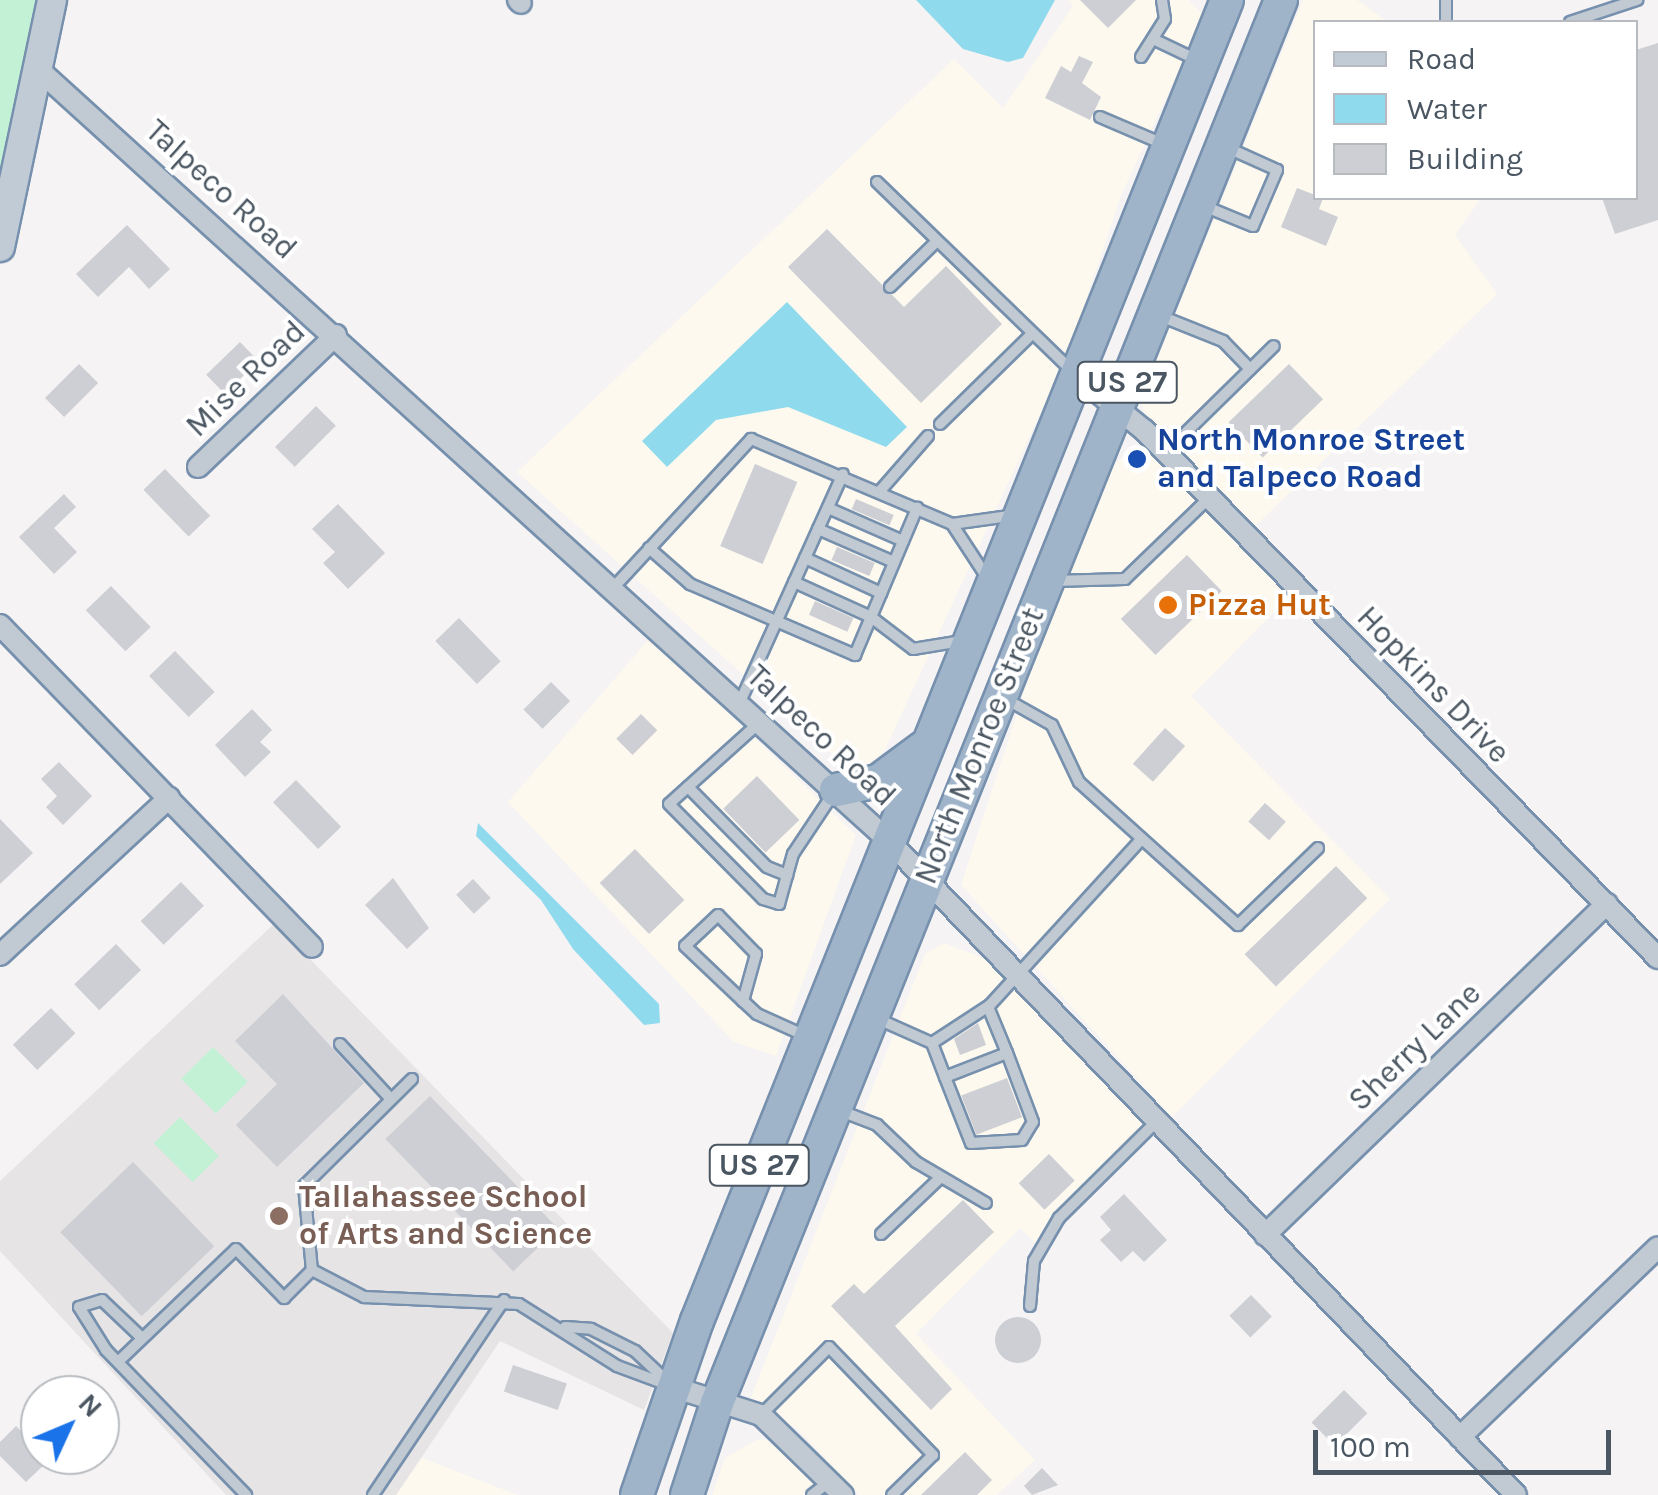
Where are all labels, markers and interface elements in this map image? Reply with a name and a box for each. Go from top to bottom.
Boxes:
legend [1313,20,1638,200]
text: Road [1407,41,1476,77]
text: Water [1407,91,1487,127]
street label: Talpeco Road [137,112,305,268]
text: Building [1407,141,1523,177]
street label: Mise Road [178,313,314,445]
road number: US 27 [1074,357,1180,407]
place label: North Monroe Street and Talpeco Road [1157,422,1465,497]
marker: North Monroe Street and Talpeco Road [1126,448,1148,470]
place label: Pizza Hut [1188,586,1331,624]
marker: Pizza Hut [1157,594,1179,616]
street label: Hopkins Drive [1348,598,1518,772]
street label: North Monroe Street [907,602,1053,890]
street label: Talpeco Road [738,657,904,815]
street label: Sherry Lane [1341,974,1489,1120]
road number: US 27 [706,1140,812,1190]
place label: Tallahassee School of Arts and Science [299,1179,592,1254]
marker: Tallahassee School of Arts and Science [268,1205,290,1227]
north arrow [20,1375,120,1475]
text: N [72,1387,109,1424]
scale bar [1318,1410,1616,1472]
text: 100 m [1330,1429,1411,1465]

